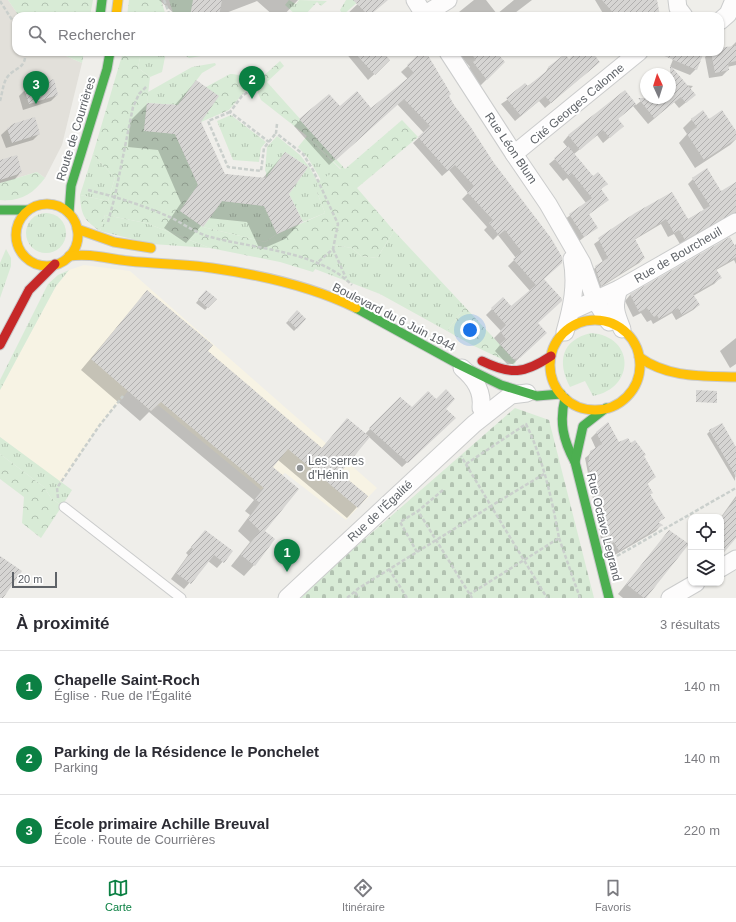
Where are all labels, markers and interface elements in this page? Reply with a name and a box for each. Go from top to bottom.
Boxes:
search box [12,12,724,56]
icon: search [26,23,48,45]
text: Rechercher [58,26,136,43]
street label: Cité Georges Calonne [527,60,627,148]
pin: 2 [239,66,265,99]
north arrow [640,68,676,104]
pin: 3 [23,71,49,104]
street label: Route de Courrières [54,75,98,183]
street label: Rue Léon Blum [482,110,540,186]
street label: Rue de Bourcheuil [632,224,724,286]
street label: Boulevard du 6 Juin 1944 [330,280,458,354]
your location [460,320,480,340]
place label: Les serres d'Hénin [308,454,364,482]
marker: Les serres d'Hénin [295,463,305,473]
street label: Rue Octave Legrand [584,472,624,582]
street label: Rue de l'Égalité [344,476,416,545]
map controls [688,514,724,586]
button: locate [688,514,724,550]
pin: 1 [274,539,300,572]
button: layers [688,550,724,586]
scale bar [12,570,57,589]
text: 20 m [18,573,42,585]
text: À proximité [16,614,110,633]
text: 3 résultats [660,617,720,632]
text: Chapelle Saint-Roch [54,671,200,688]
text: 1 [25,679,33,694]
text: 140 m [684,679,720,694]
text: Église · Rue de l'Égalité [54,688,192,703]
text: Parking de la Résidence le Ponchelet [54,743,319,760]
text: 2 [25,751,33,766]
text: 140 m [684,751,720,766]
text: Parking [54,760,98,775]
text: École primaire Achille Breuval [54,815,269,832]
text: 3 [25,823,33,838]
text: 220 m [684,823,720,838]
text: École · Route de Courrières [54,832,215,847]
tab: Carte [105,877,132,913]
tab: Itinéraire [342,877,385,913]
tab: Favoris [595,877,631,913]

